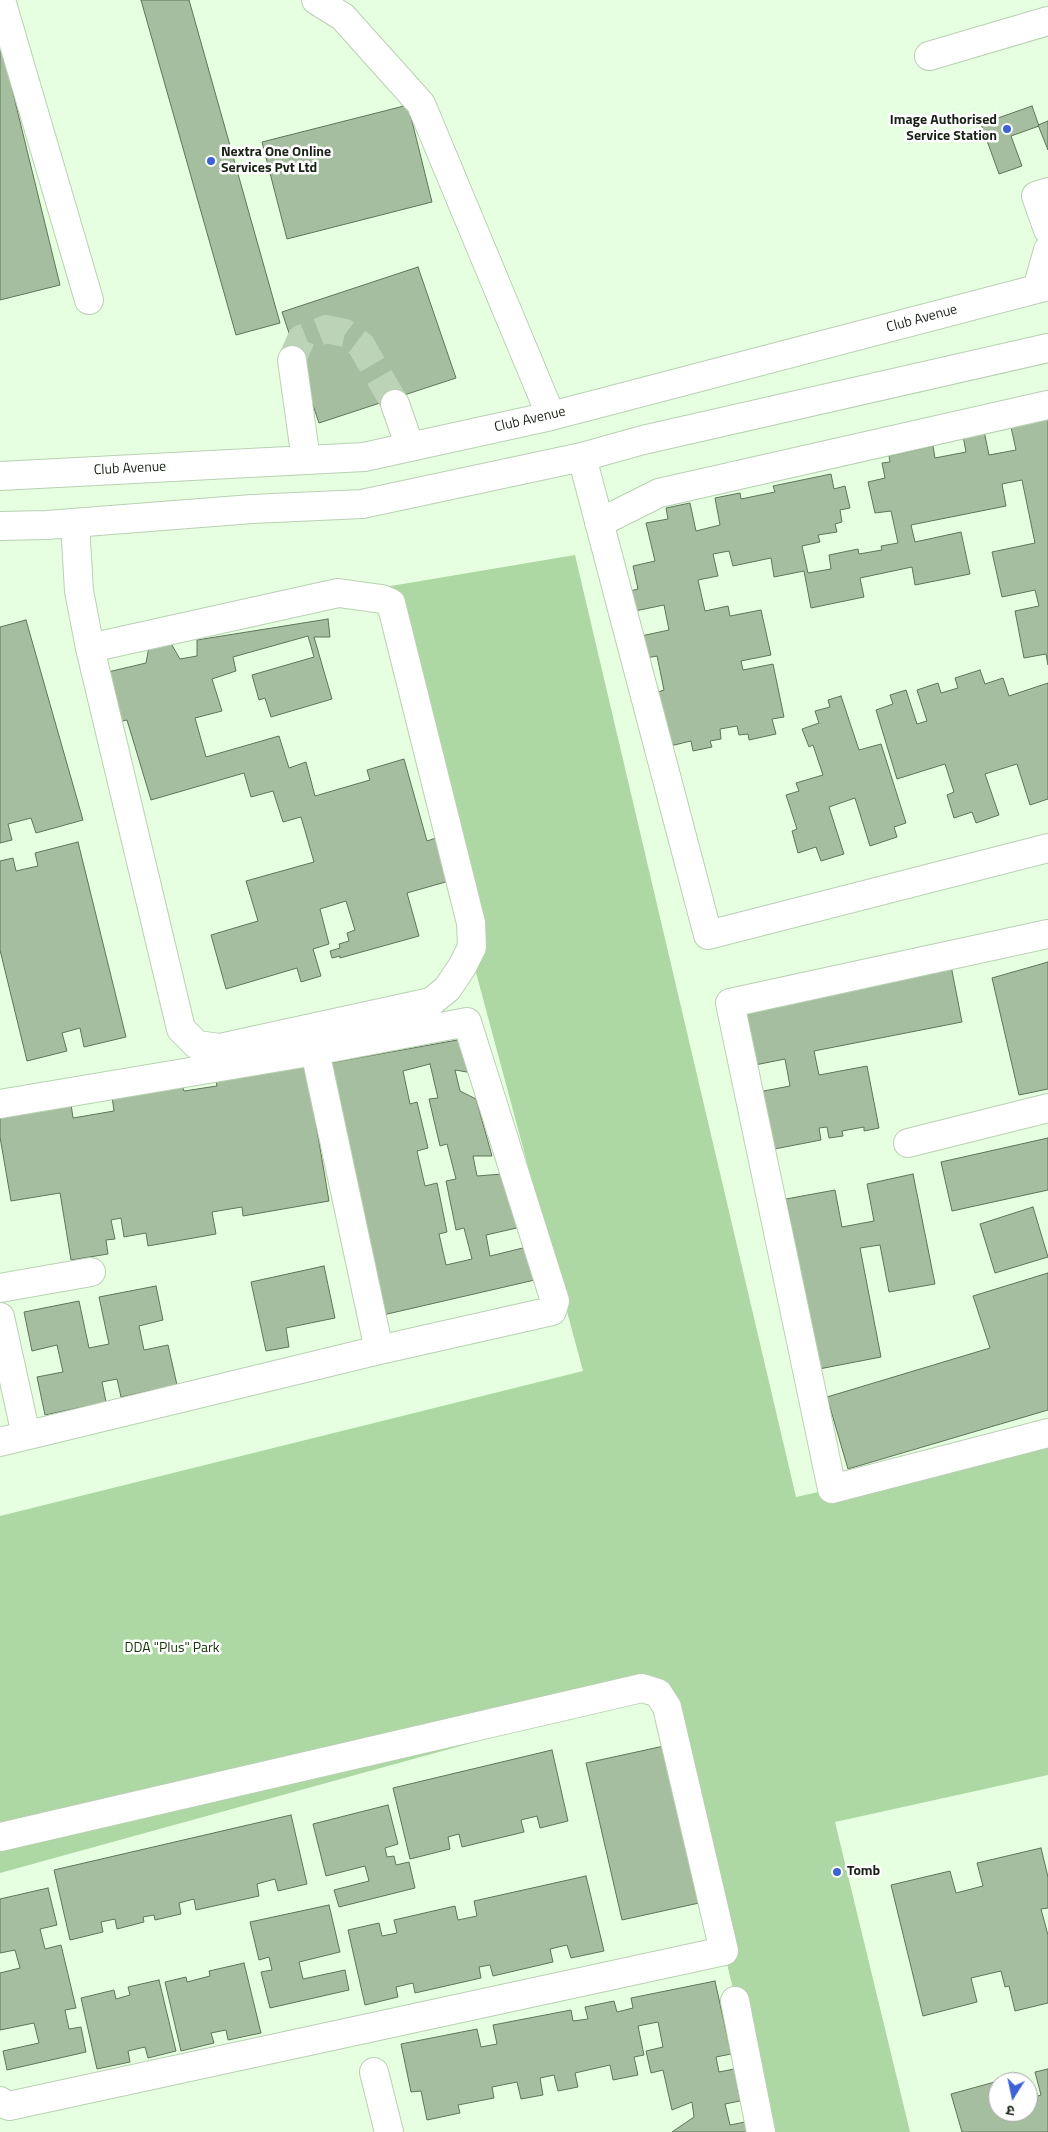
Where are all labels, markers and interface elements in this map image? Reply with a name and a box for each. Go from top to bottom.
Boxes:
place label: Image Authorised Service Station [890,113,997,146]
marker: Image Authorised Service Station [1001,123,1013,135]
place label: Nextra One Online Services Pvt Ltd [221,145,331,178]
marker: Nextra One Online Services Pvt Ltd [205,155,217,167]
street label: Club Avenue [885,302,959,336]
street label: Club Avenue [493,404,567,436]
street label: Club Avenue [93,459,167,479]
park label: DDA "Plus" Park [124,1641,220,1657]
place label: Tomb [847,1864,880,1880]
marker: Tomb [831,1866,843,1878]
north arrow [988,2072,1038,2122]
text: उ [1005,2100,1016,2122]

